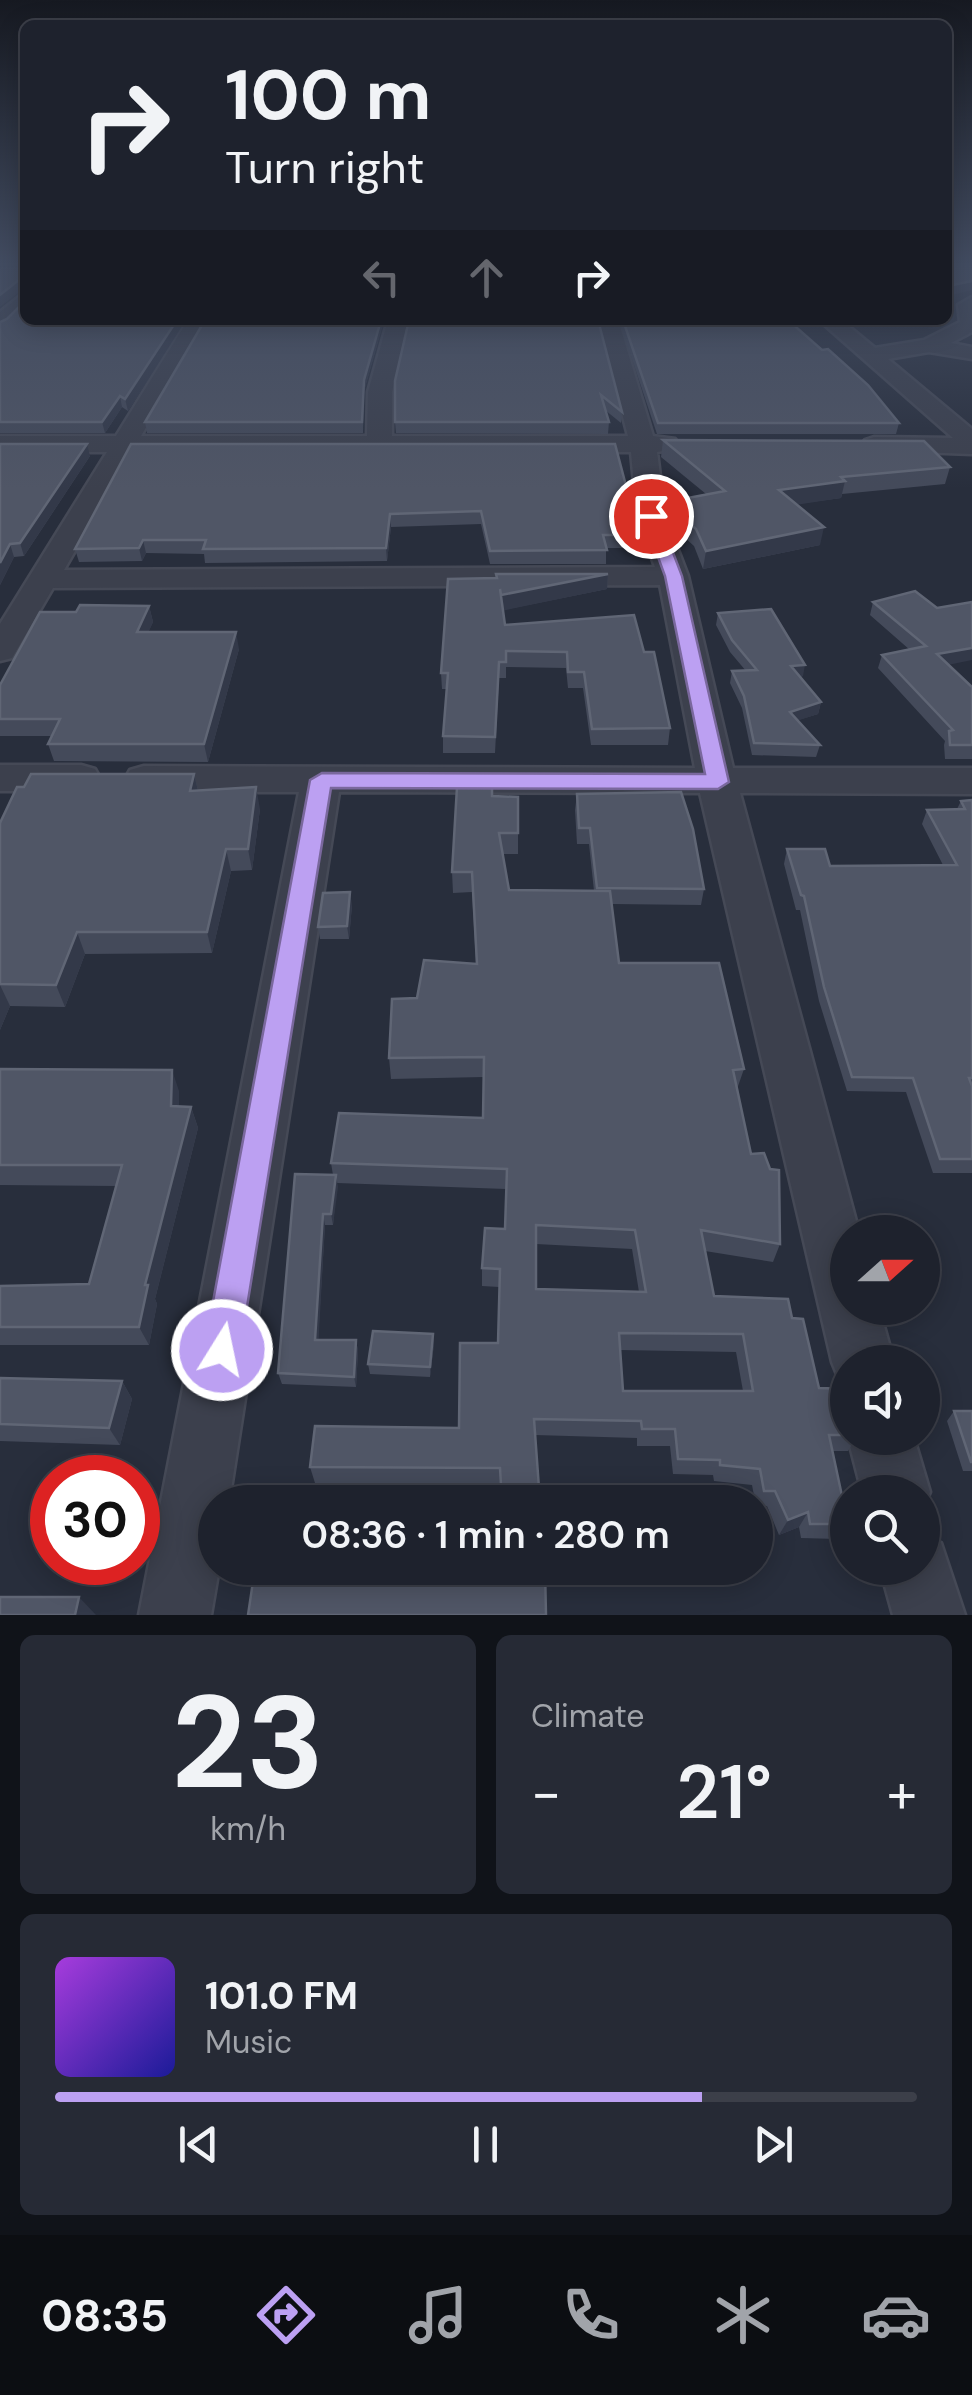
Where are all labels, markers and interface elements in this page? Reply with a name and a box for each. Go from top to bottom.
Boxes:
text: 100 m [225,50,431,141]
icon: right [60,60,190,190]
text: Turn right [225,138,424,197]
icon: left [354,250,409,305]
icon: ahead [459,250,514,305]
icon: right [564,250,619,305]
pin [609,474,694,559]
icon: arrive [624,489,679,544]
north arrow [830,1215,940,1325]
map controls [830,1215,940,1585]
position arrow [170,1298,274,1402]
button: sound [830,1345,940,1455]
speed limit sign: 30 [30,1455,160,1585]
button: search [830,1475,940,1585]
text: 08:36 · 1 min · 280 m [301,1510,670,1560]
text: 23 [171,1658,325,1827]
text: Climate [531,1695,645,1737]
text: 21° [676,1744,772,1841]
text: − [531,1757,561,1829]
text: + [887,1757,917,1829]
text: km/h [210,1808,286,1850]
text: 101.0 FM [205,1971,358,2021]
text: Music [205,2021,292,2063]
icon: previous [171,2117,226,2172]
icon: pause [458,2117,513,2172]
icon: next [746,2117,801,2172]
icon: directions [251,2280,321,2350]
icon: music [403,2280,473,2350]
icon: phone [556,2280,626,2350]
icon: climate [708,2280,778,2350]
icon: car [861,2280,931,2350]
text: 08:35 [41,2286,168,2345]

